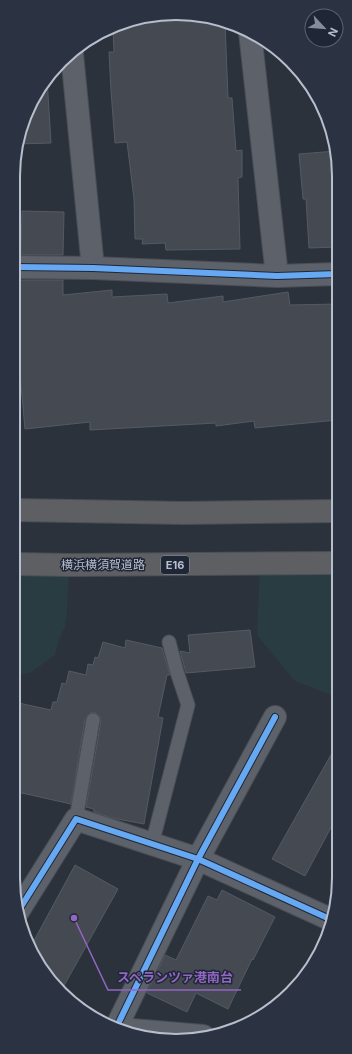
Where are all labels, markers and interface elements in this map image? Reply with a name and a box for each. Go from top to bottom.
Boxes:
north arrow [304,8,344,48]
text: N [325,26,341,39]
road number: E16 [161,556,189,574]
street label: 横浜横須賀道路 [61,557,145,572]
callout: スペランツァ港南台 [108,965,241,990]
text: スペランツァ港南台 [117,969,233,985]

